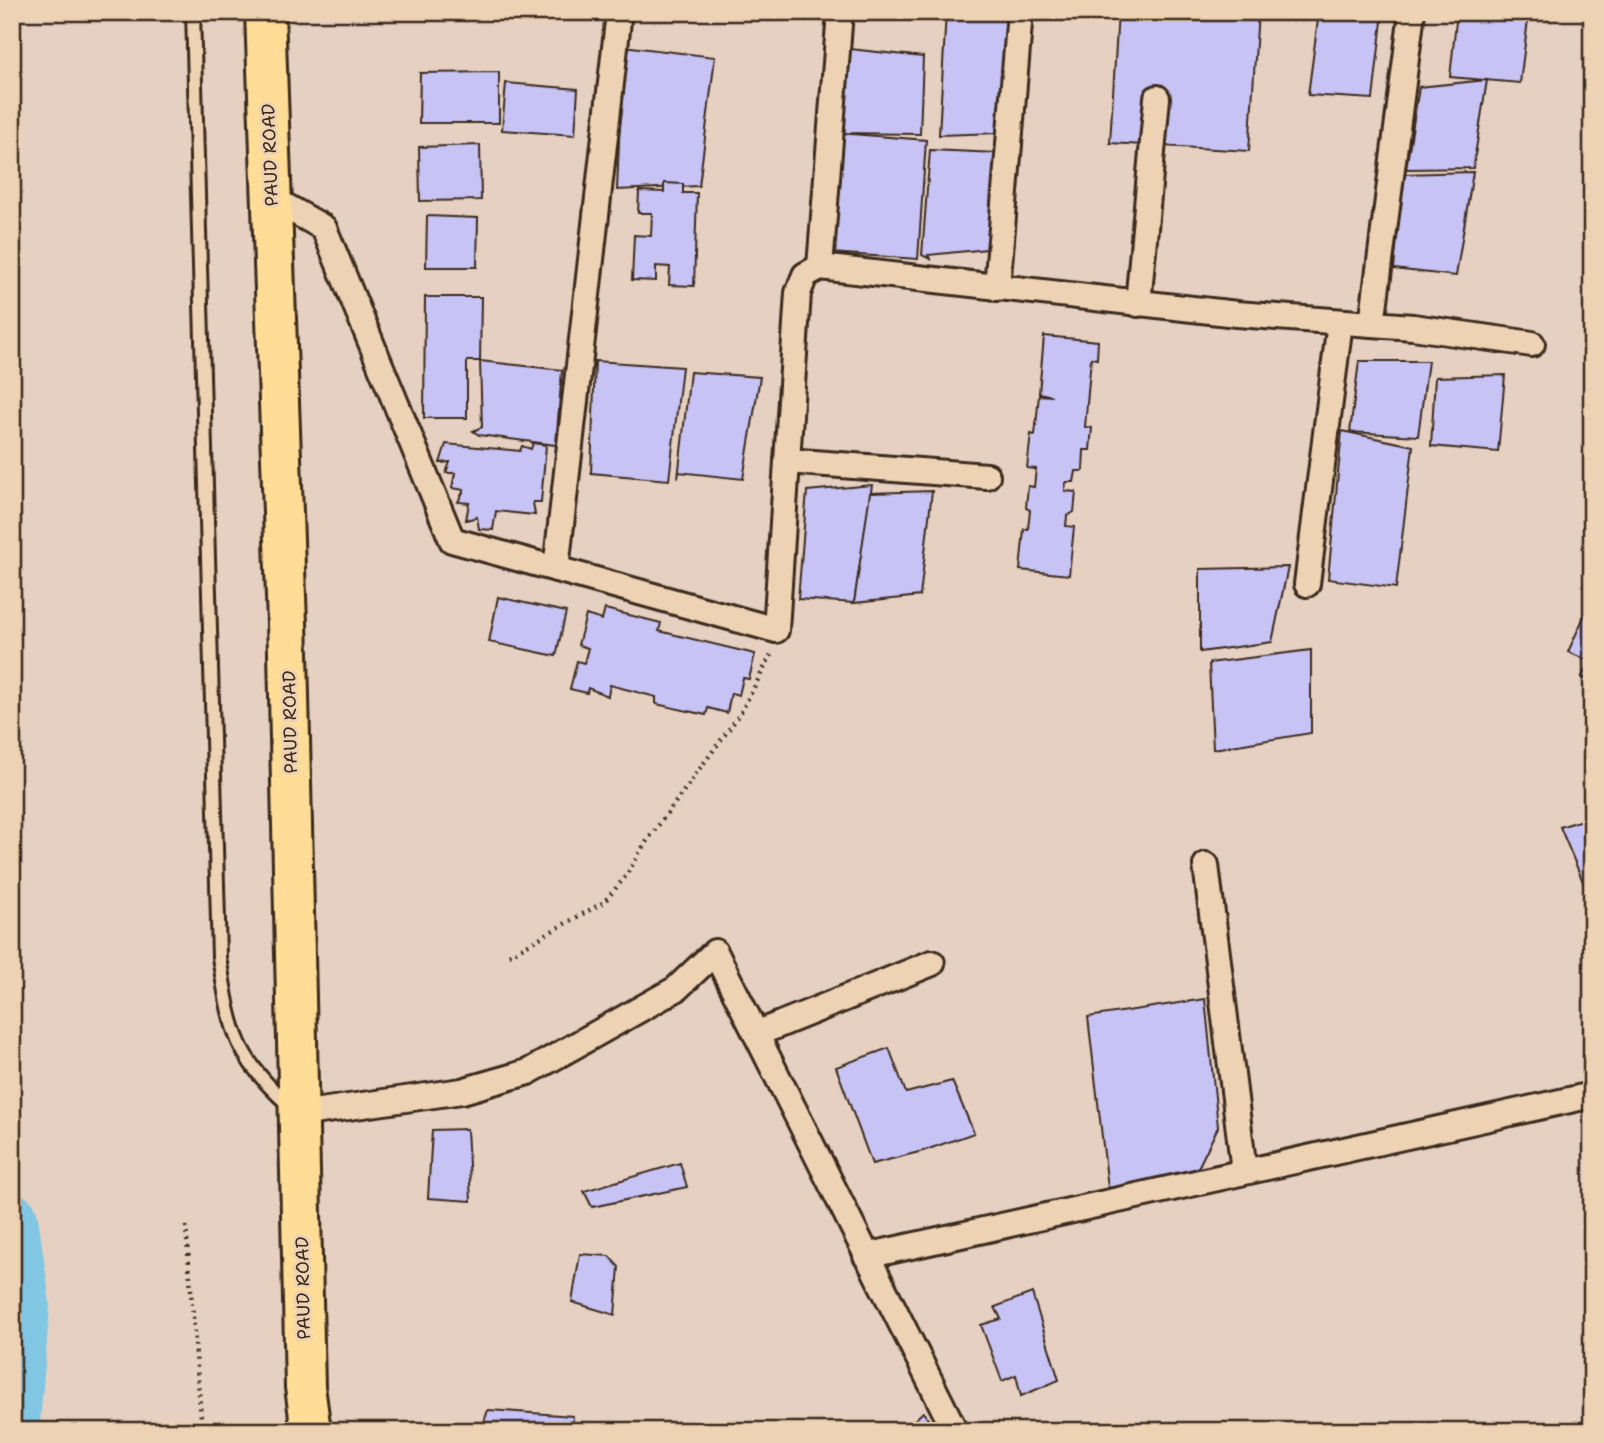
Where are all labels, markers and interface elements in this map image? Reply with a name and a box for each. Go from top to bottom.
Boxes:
street label: PAUD ROAD [256,103,284,207]
street label: PAUD ROAD [277,670,303,774]
street label: PAUD ROAD [290,1236,316,1340]

